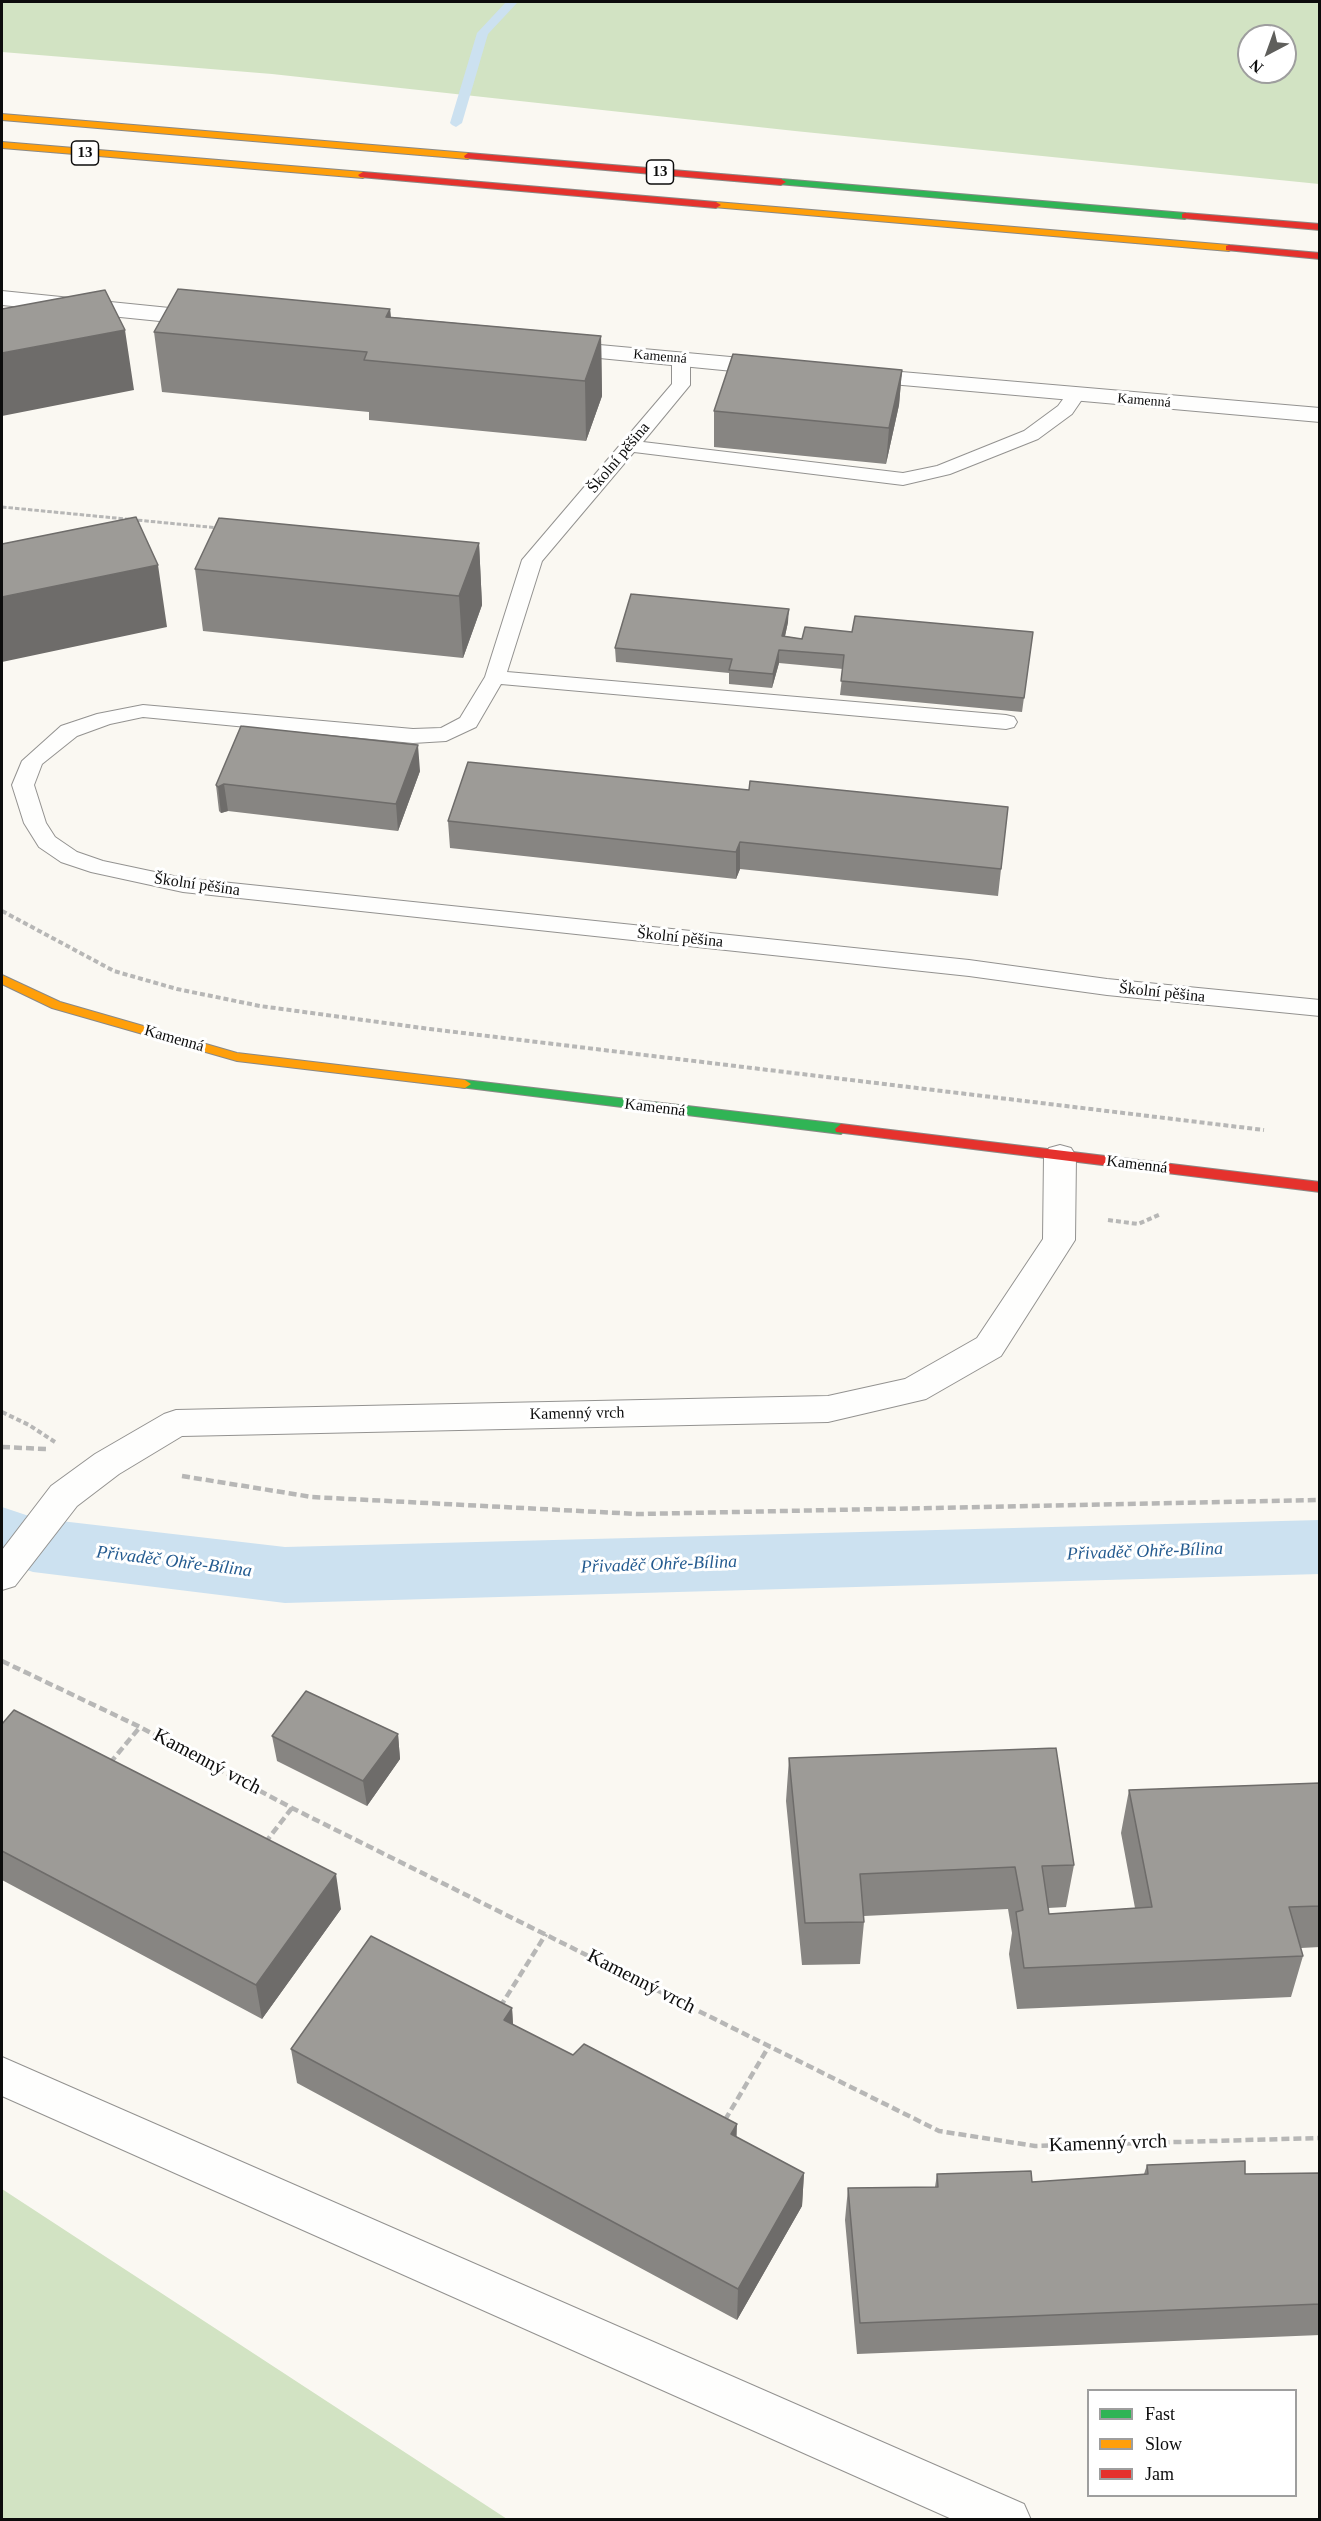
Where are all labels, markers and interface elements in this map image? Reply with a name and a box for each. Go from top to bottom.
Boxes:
north arrow [1237,24,1297,84]
text: N [1246,56,1266,77]
road number: 13 [72,141,98,165]
road number: 13 [646,160,674,184]
street label: Kamenná [633,346,687,368]
street label: Kamenná [1117,390,1171,412]
street label: Školní pěšina [584,419,654,497]
street label: Školní pěšina [153,869,241,901]
street label: Školní pěšina [636,924,724,952]
street label: Školní pěšina [1118,979,1206,1007]
street label: Kamenná [142,1021,206,1057]
street label: Kamenná [623,1095,687,1121]
street label: Kamenná [1105,1152,1169,1178]
street label: Kamenný vrch [530,1404,624,1424]
water label: Přivaděč Ohře-Bílina [1066,1538,1224,1566]
water label: Přivaděč Ohře-Bílina [95,1542,253,1582]
water label: Přivaděč Ohře-Bílina [580,1551,738,1579]
street label: Kamenný vrch [149,1724,265,1800]
street label: Kamenný vrch [583,1944,699,2020]
street label: Kamenný vrch [1048,2130,1168,2158]
legend [1087,2389,1297,2497]
text: Fast [1145,2404,1175,2424]
text: Slow [1145,2434,1182,2454]
text: Jam [1145,2464,1174,2484]

